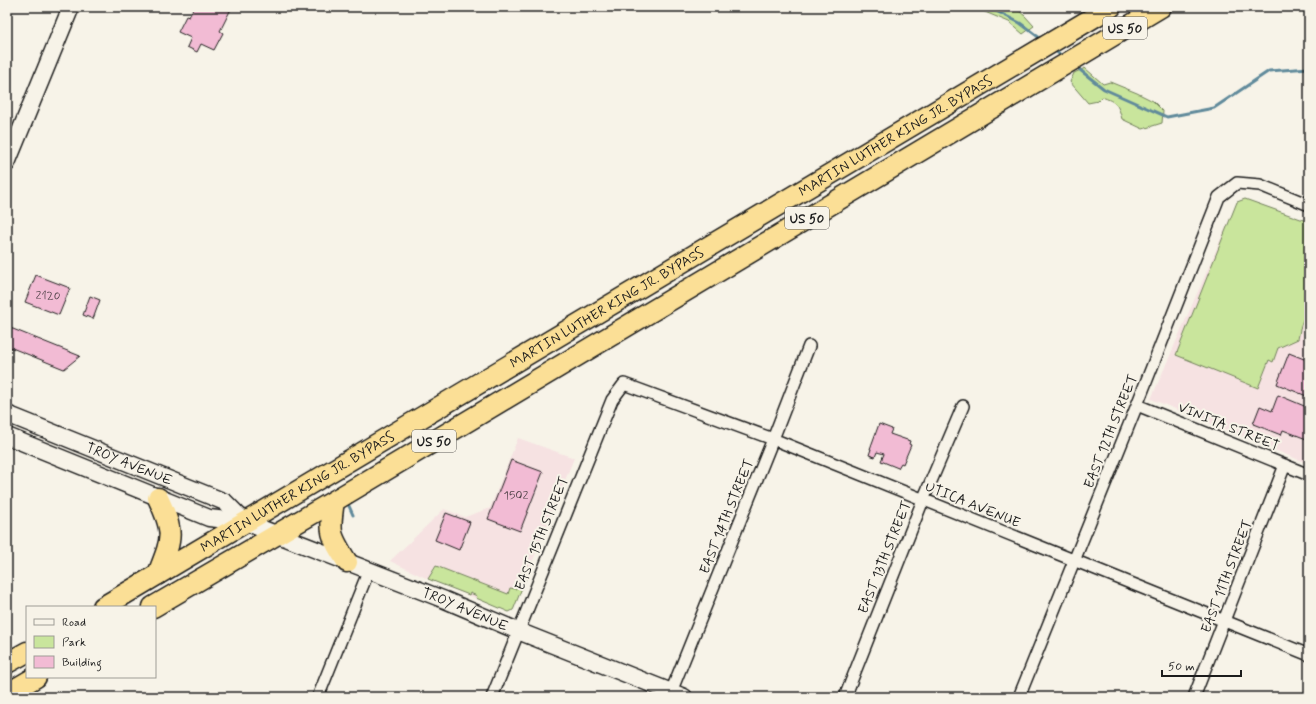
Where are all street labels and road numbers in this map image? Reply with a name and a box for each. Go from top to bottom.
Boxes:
road number: US 50 [1103,17,1147,39]
street label: MARTIN LUTHER KING JR. BYPASS [796,72,996,201]
road number: US 50 [785,207,829,229]
street label: MARTIN LUTHER KING JR. BYPASS [507,243,707,373]
street label: EAST 12TH STREET [1080,372,1142,491]
street label: VINITA STREET [1175,398,1282,455]
street label: MARTIN LUTHER KING JR. BYPASS [197,428,398,557]
road number: US 50 [412,430,456,452]
street label: TROY AVENUE [83,439,175,490]
street label: EAST 14TH STREET [696,456,758,577]
street label: EAST 15TH STREET [511,474,573,593]
street label: UTICA AVENUE [922,478,1023,532]
street label: EAST 13TH STREET [854,498,916,616]
street label: EAST 11TH STREET [1197,517,1257,636]
street label: TROY AVENUE [419,584,511,636]

